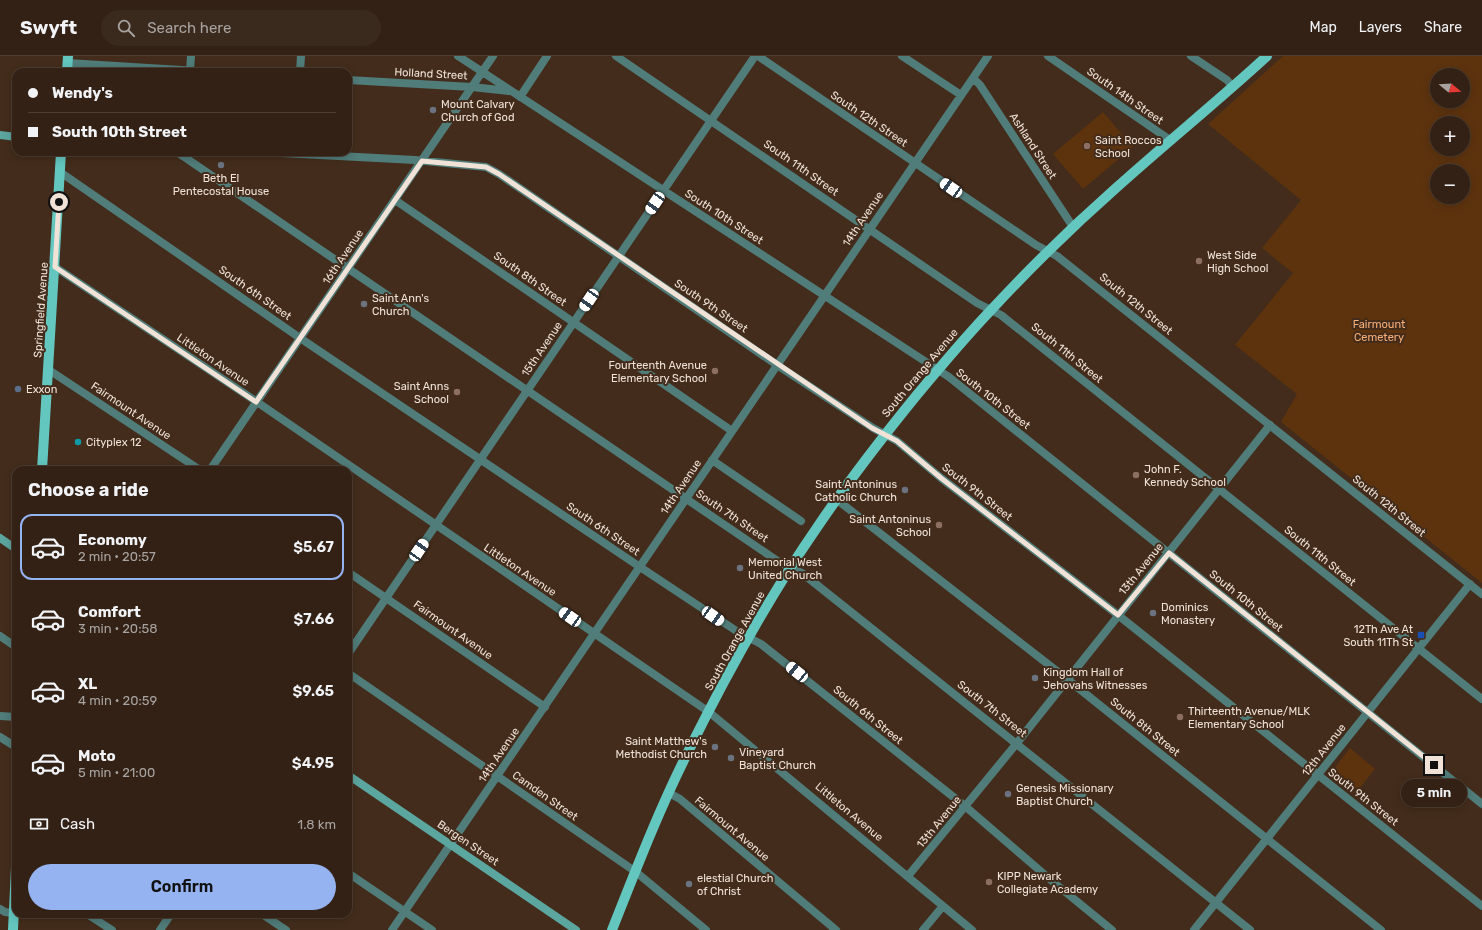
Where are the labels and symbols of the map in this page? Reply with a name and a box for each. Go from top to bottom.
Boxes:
street label: South 14th Street [1084,65,1166,128]
street label: Holland Street [394,66,469,82]
north arrow [1430,68,1470,108]
street label: South 12th Street [828,88,911,150]
place label: Mount Calvary Church of God [441,98,515,124]
marker: Mount Calvary Church of God [428,105,438,115]
street label: Ashland Street [1007,111,1060,182]
place label: Saint Roccos School [1095,134,1162,160]
street label: South 11th Street [761,137,841,199]
marker: Saint Roccos School [1082,141,1092,151]
marker: Beth El Pentecostal House [216,160,226,170]
place label: Beth El Pentecostal House [173,172,269,198]
car [938,176,964,200]
street label: South 10th Street [682,187,766,248]
street label: 14th Avenue [840,189,886,249]
car [643,190,667,216]
route start [50,193,68,211]
street label: 16th Avenue [320,227,366,287]
street label: South 8th Street [491,249,570,309]
place label: West Side High School [1207,249,1268,275]
marker: West Side High School [1194,256,1204,266]
street label: Springfield Avenue [31,262,51,358]
street label: South 6th Street [216,263,294,323]
street label: South 12th Street [1097,271,1176,338]
street label: South 9th Street [672,277,751,336]
car [577,287,601,313]
place label: Saint Ann's Church [372,292,429,318]
marker: Saint Ann's Church [359,299,369,309]
park label: Fairmount Cemetery [1353,318,1406,344]
street label: 15th Avenue [519,319,565,379]
street label: South 11th Street [1029,320,1106,386]
street label: South Orange Avenue [879,326,961,420]
street label: Littleton Avenue [174,331,252,389]
place label: Fourteenth Avenue Elementary School [608,359,707,385]
marker: Fourteenth Avenue Elementary School [710,366,720,376]
street label: South 10th Street [953,366,1033,432]
street label: Fairmount Avenue [89,379,173,443]
place label: Saint Anns School [394,380,449,406]
place label: Exxon [26,383,57,396]
marker: Exxon [13,384,23,394]
marker: Saint Anns School [452,387,462,397]
place label: Cityplex 12 [86,436,141,449]
marker: Cityplex 12 [73,437,83,447]
street label: 14th Avenue [658,457,704,517]
street label: South 9th Street [939,461,1015,524]
place label: John F. Kennedy School [1144,463,1226,489]
marker: John F. Kennedy School [1131,470,1141,480]
street label: South 12th Street [1350,473,1429,540]
place label: Saint Antoninus Catholic Church [815,478,897,504]
marker: Saint Antoninus Catholic Church [900,485,910,495]
street label: South 7th Street [693,487,771,545]
street label: South 6th Street [564,500,643,559]
place label: Saint Antoninus School [849,513,931,539]
marker: Saint Antoninus School [934,520,944,530]
street label: South 11th Street [1282,523,1359,589]
car [407,537,431,563]
street label: 13th Avenue [1116,540,1166,598]
street label: Littleton Avenue [481,541,559,599]
place label: Memorial West United Church [748,556,822,582]
marker: Memorial West United Church [735,563,745,573]
street label: South 10th Street [1207,567,1286,635]
street label: South Orange Avenue [702,589,768,693]
street label: Fairmount Avenue [411,598,495,662]
place label: Dominics Monastery [1161,601,1215,627]
car [700,604,726,628]
car [557,605,583,629]
marker: Dominics Monastery [1148,608,1158,618]
place label: 12Th Ave At South 11Th St [1343,623,1414,649]
marker: 12Th Ave At South 11Th St [1416,630,1426,640]
car [784,660,810,684]
place label: Kingdom Hall of Jehovahs Witnesses [1043,666,1148,692]
marker: Kingdom Hall of Jehovahs Witnesses [1030,673,1040,683]
street label: South 7th Street [955,678,1030,741]
street label: South 6th Street [831,683,906,747]
street label: South 8th Street [1108,695,1183,760]
place label: Thirteenth Avenue/MLK Elementary School [1188,705,1310,731]
marker: Thirteenth Avenue/MLK Elementary School [1175,712,1185,722]
street label: 12th Avenue [1299,721,1349,779]
street label: 14th Avenue [476,725,522,785]
place label: Saint Matthew's Methodist Church [616,735,707,761]
marker: Saint Matthew's Methodist Church [710,742,720,752]
place label: Vineyard Baptist Church [739,746,816,772]
marker: Vineyard Baptist Church [726,753,736,763]
route end [1425,756,1443,774]
street label: South 9th Street [1325,766,1401,829]
street label: Camden Street [510,769,581,824]
callout: 5 min [1401,779,1467,807]
street label: Littleton Avenue [812,780,886,844]
place label: Genesis Missionary Baptist Church [1016,782,1114,808]
marker: Genesis Missionary Baptist Church [1003,789,1013,799]
street label: 13th Avenue [914,793,964,851]
street label: Fairmount Avenue [692,794,772,864]
street label: Bergen Street [435,818,502,869]
place label: KIPP Newark Collegiate Academy [997,870,1098,896]
place label: elestial Church of Christ [697,872,774,898]
marker: KIPP Newark Collegiate Academy [984,877,994,887]
marker: elestial Church of Christ [684,879,694,889]

